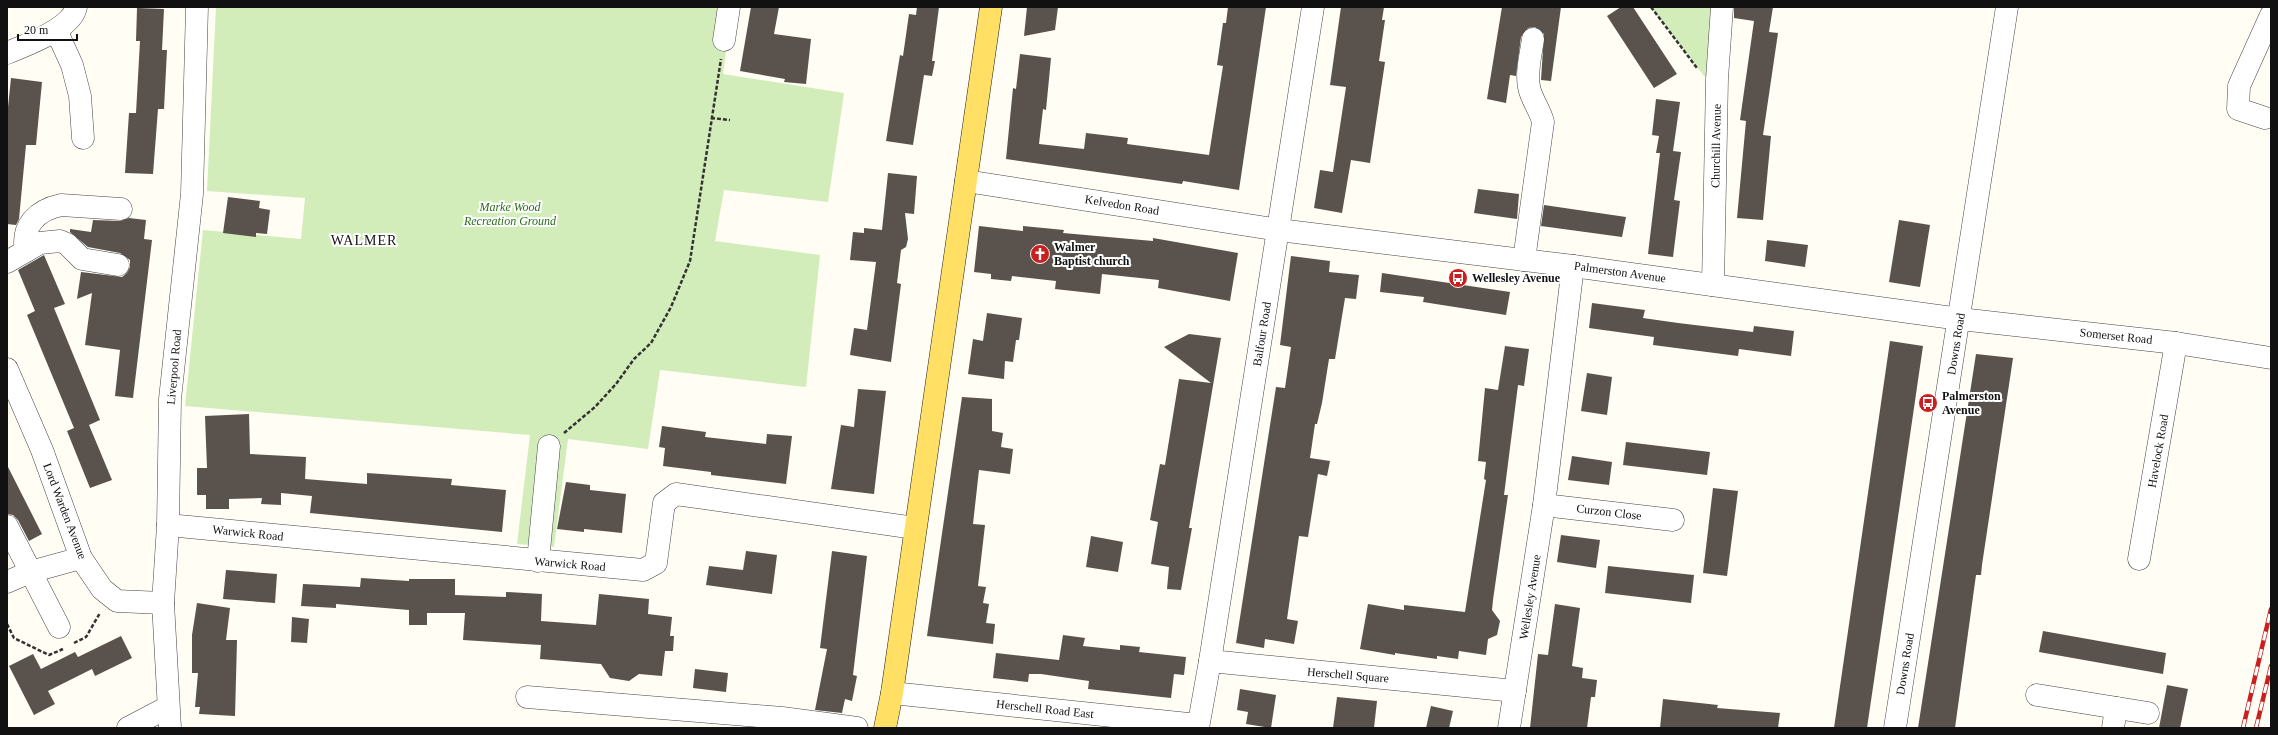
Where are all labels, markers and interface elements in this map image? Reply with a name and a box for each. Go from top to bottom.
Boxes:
scale bar [18,16,77,42]
text: 20 m [24,23,49,37]
street label: Churchill Avenue [1708,104,1724,188]
street label: Kelvedon Road [1084,192,1160,218]
park label: Marke Wood Recreation Ground [463,200,557,228]
district label: WALMER [331,233,397,248]
place label: Walmer Baptist church [1054,240,1130,268]
church icon: Walmer Baptist church [1029,243,1051,265]
street label: Palmerston Avenue [1573,259,1667,285]
bus stop icon: Wellesley Avenue [1447,267,1469,289]
place label: Wellesley Avenue [1472,271,1561,285]
street label: Balfour Road [1250,301,1274,367]
street label: Downs Road [1944,312,1968,376]
street label: Somerset Road [2079,325,2153,347]
street label: Liverpool Road [164,329,184,405]
place label: Palmerston Avenue [1942,389,2001,417]
bus stop icon: Palmerston Avenue [1917,392,1939,414]
street label: Havelock Road [2145,413,2171,489]
street label: Lord Warden Avenue [40,461,90,561]
street label: Curzon Close [1576,501,1642,523]
street label: Warwick Road [212,522,284,544]
street label: Warwick Road [534,554,606,574]
street label: Wellesley Avenue [1516,554,1544,640]
street label: Downs Road [1893,632,1917,696]
street label: Herschell Square [1306,664,1390,686]
street label: Herschell Road East [996,697,1095,721]

